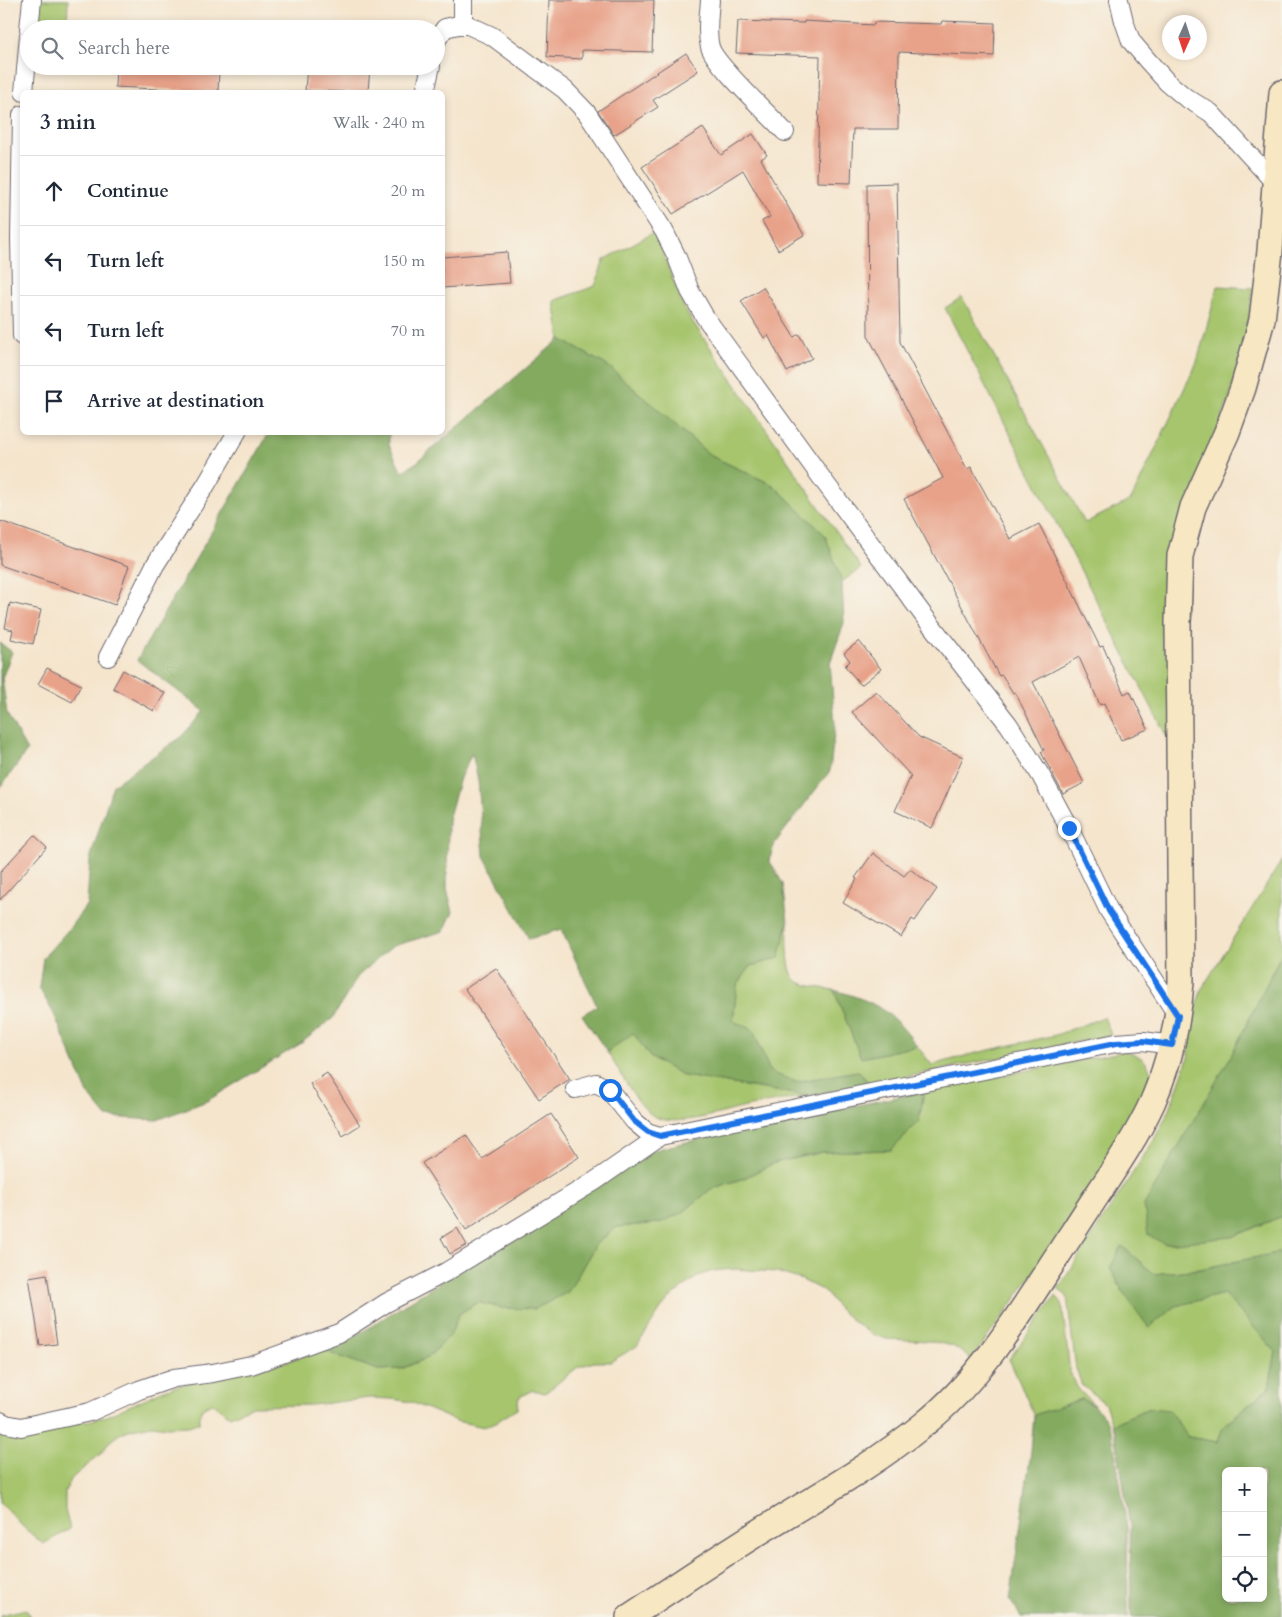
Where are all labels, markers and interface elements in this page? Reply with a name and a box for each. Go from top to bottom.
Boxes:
north arrow [1162,15,1207,60]
search box [20,20,445,75]
icon: search [38,34,66,62]
text: Search here [78,35,170,61]
text: 3 min [40,108,96,137]
text: Walk · 240 m [333,112,425,134]
icon: ahead [40,177,68,205]
text: Continue [87,178,169,204]
text: 20 m [391,180,425,202]
icon: left [40,247,68,275]
text: Turn left [87,248,164,274]
text: 150 m [383,250,425,272]
icon: left [40,317,68,345]
text: Turn left [87,318,164,344]
text: 70 m [391,320,425,342]
icon: arrive [40,387,68,415]
text: Arrive at destination [87,388,264,414]
route end [1058,817,1081,840]
route start [599,1079,622,1102]
map controls [1222,1467,1267,1602]
button: + [1222,1467,1267,1512]
button: − [1222,1512,1267,1557]
button: locate [1222,1557,1267,1602]

